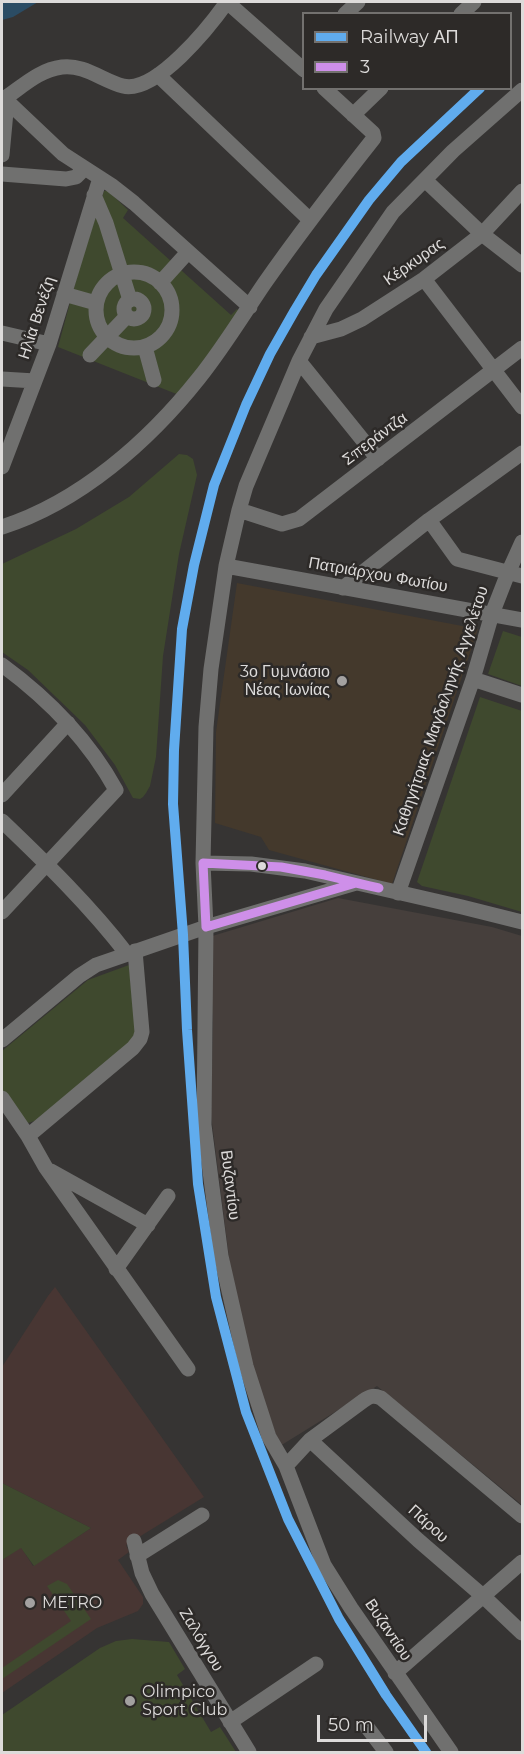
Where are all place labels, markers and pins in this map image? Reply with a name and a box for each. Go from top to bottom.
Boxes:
place label: 3ο Γυμνάσιο Νέας Ιωνίας [240,662,330,700]
marker: 3ο Γυμνάσιο Νέας Ιωνίας [335,674,349,688]
unlabelled marker [256,860,268,872]
place label: METRO [42,1593,102,1613]
marker: METRO [23,1596,37,1610]
place label: Olimpico Sport Club [142,1682,227,1720]
marker: Olimpico Sport Club [123,1694,137,1708]

